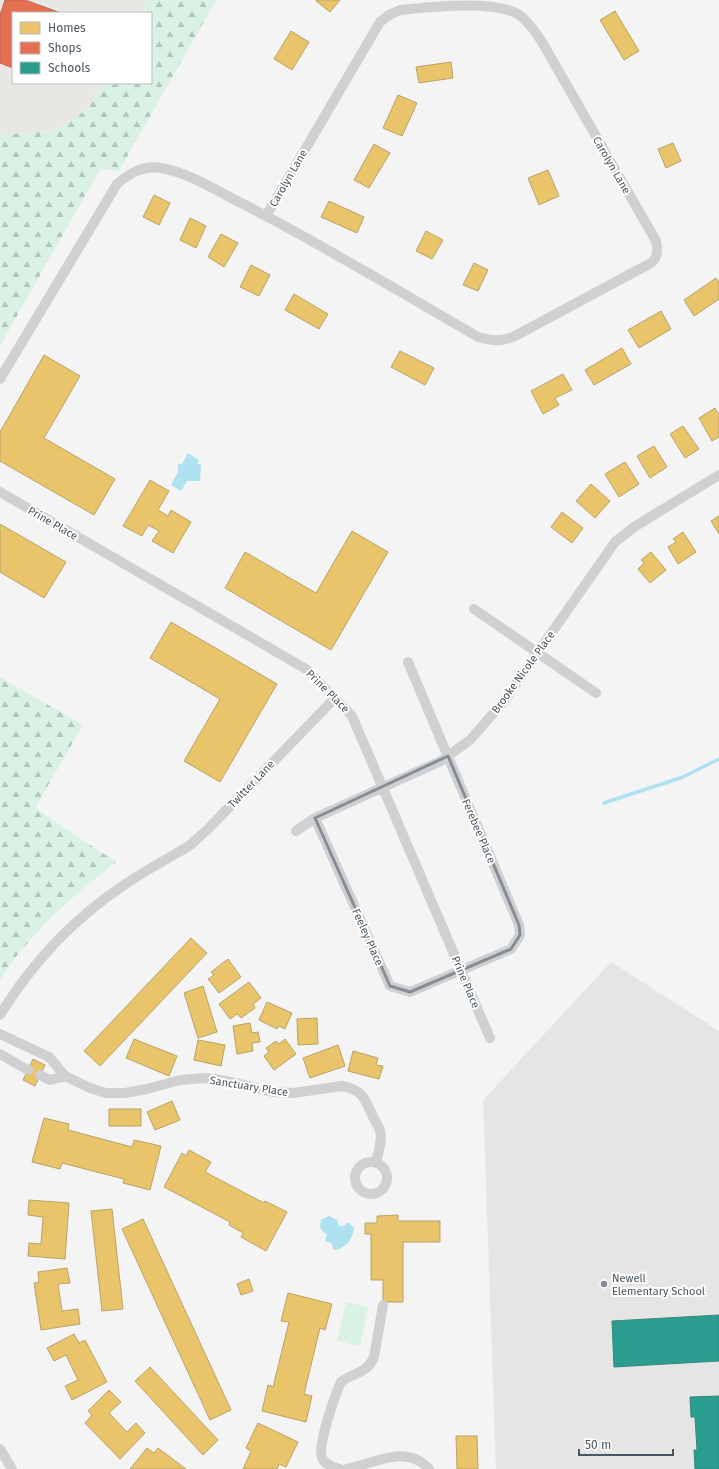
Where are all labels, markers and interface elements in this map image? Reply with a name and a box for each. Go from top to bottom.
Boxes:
legend [12,12,152,84]
text: Homes [48,21,86,35]
text: Shops [48,41,82,55]
text: Schools [48,61,91,75]
street label: Carolyn Lane [590,134,633,196]
street label: Carolyn Lane [267,147,310,209]
street label: Prine Place [26,504,80,543]
street label: Brooke Nicole Place [489,629,558,716]
street label: Prine Place [303,667,352,716]
street label: Twitter Lane [225,758,277,811]
street label: Ferebee Place [459,797,498,865]
street label: Feeley Place [349,907,386,968]
street label: Prine Place [449,954,482,1010]
street label: Sanctuary Place [209,1074,289,1099]
place label: Newell Elementary School [612,1272,705,1298]
marker: Newell Elementary School [599,1279,609,1289]
scale bar [579,1431,673,1457]
text: 50 m [585,1438,611,1452]

